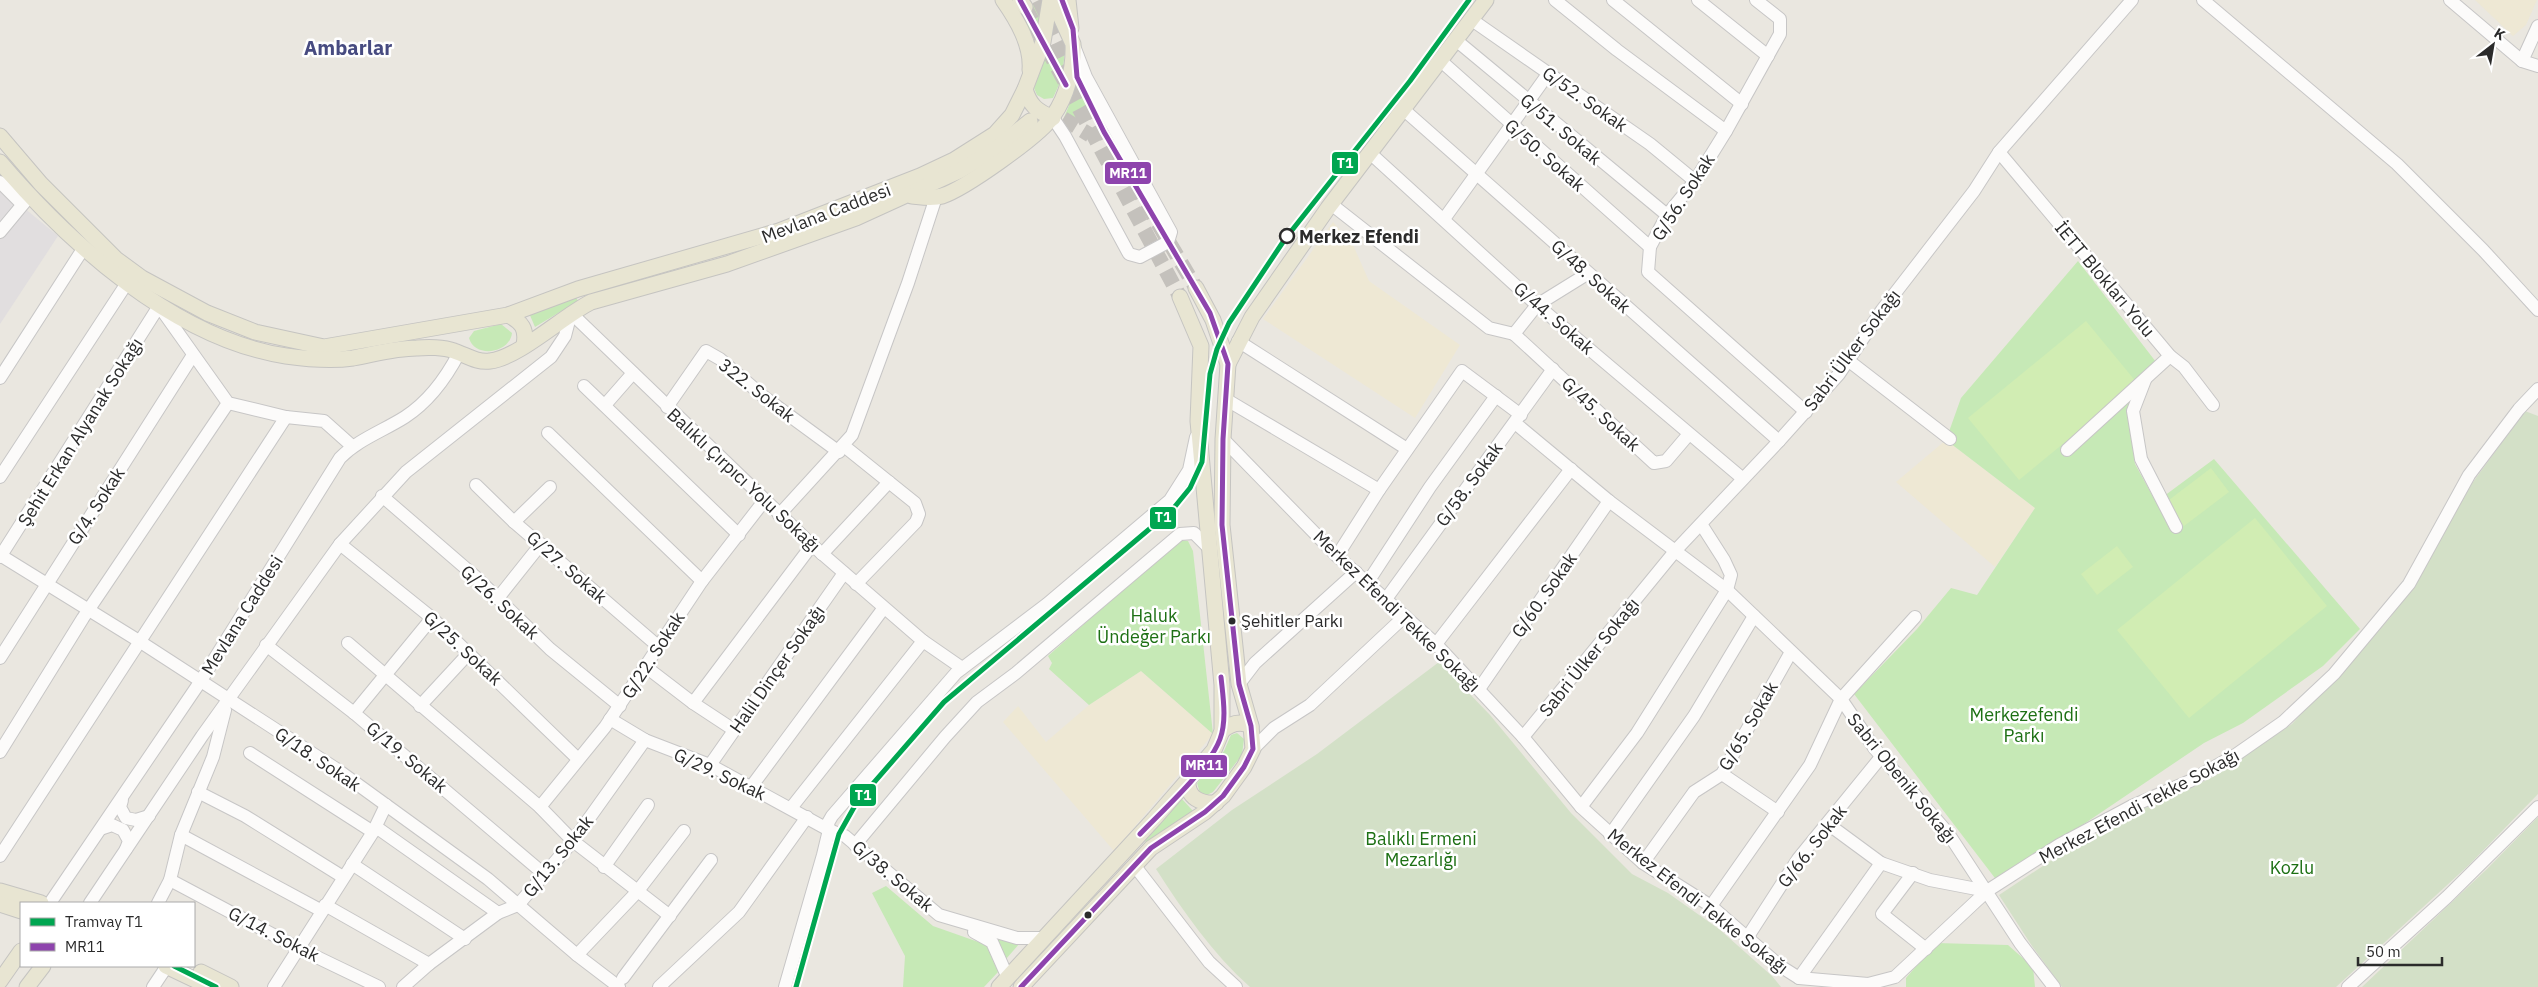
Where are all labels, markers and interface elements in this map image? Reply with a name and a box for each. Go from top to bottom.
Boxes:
north arrow [2468,20,2518,70]
text: K [2491,24,2509,44]
district label: Ambarlar [304,34,392,61]
street label: G/52. Sokak [1538,61,1633,137]
street label: G/51. Sokak [1516,88,1607,170]
street label: G/50. Sokak [1500,114,1590,197]
street label: G/56. Sokak [1646,149,1720,245]
line badge: T1 [1331,151,1359,175]
text: T1 [1337,154,1354,172]
line badge: MR11 [1104,161,1152,185]
text: MR11 [1109,164,1147,182]
street label: Mevlana Caddesi [758,178,894,248]
street label: İETT Blokları Yolu [2050,216,2160,342]
place label: Merkez Efendi [1299,225,1419,248]
marker: Merkez Efendi [1279,228,1295,244]
street label: G/48. Sokak [1546,234,1636,318]
street label: G/44. Sokak [1509,277,1599,360]
street label: Sabri Ülker Sokağı [1799,285,1905,415]
street label: Şehit Erkan Alyanak Sokağı [12,333,148,531]
street label: 322. Sokak [714,353,800,427]
street label: G/45. Sokak [1557,372,1645,457]
street label: Balıklı Çırpıcı Yolu Sokağı [662,403,826,557]
street label: G/58. Sokak [1431,437,1508,531]
street label: G/4. Sokak [62,462,130,549]
line badge: T1 [1149,506,1177,530]
text: T1 [1155,508,1172,526]
street label: Merkez Efendi Tekke Sokağı [1309,525,1485,697]
street label: G/27. Sokak [522,526,612,609]
street label: G/60. Sokak [1506,547,1582,642]
street label: Mevlana Caddesi [196,551,288,679]
street label: G/26. Sokak [456,560,544,645]
street label: Sabri Ülker Sokağı [1534,593,1644,721]
street label: Halil Dinçer Sokağı [724,601,830,737]
park label: Haluk Ündeğer Parkı [1097,604,1211,648]
street label: G/25. Sokak [419,606,507,691]
street label: G/22. Sokak [616,607,690,703]
place label: Şehitler Parkı [1241,610,1343,632]
marker: Şehitler Parkı [1227,616,1237,626]
street label: G/65. Sokak [1713,677,1783,775]
park label: Merkezefendi Parkı [1970,703,2078,747]
street label: Sabri Obenik Sokağı [1842,708,1962,848]
street label: G/19. Sokak [362,716,453,798]
street label: G/18. Sokak [270,722,366,797]
street label: G/29. Sokak [670,743,770,806]
street label: Merkez Efendi Tekke Sokağı [2035,743,2243,869]
line badge: MR11 [1180,754,1228,778]
text: MR11 [1185,756,1223,774]
line badge: T1 [849,783,877,807]
text: T1 [855,786,872,804]
street label: G/66. Sokak [1772,799,1852,892]
street label: G/13. Sokak [518,810,598,902]
street label: Merkez Efendi Tekke Sokağı [1603,823,1793,979]
park label: Balıklı Ermeni Mezarlığı [1365,827,1477,871]
street label: G/38. Sokak [848,835,939,917]
park label: Kozlu [2270,856,2314,879]
street label: G/14. Sokak [225,901,324,967]
legend [20,902,195,967]
unlabelled marker [1083,910,1093,920]
text: Tramvay T1 [65,912,143,931]
scale bar [2358,934,2442,966]
text: MR11 [65,937,105,956]
text: 50 m [2366,942,2401,961]

